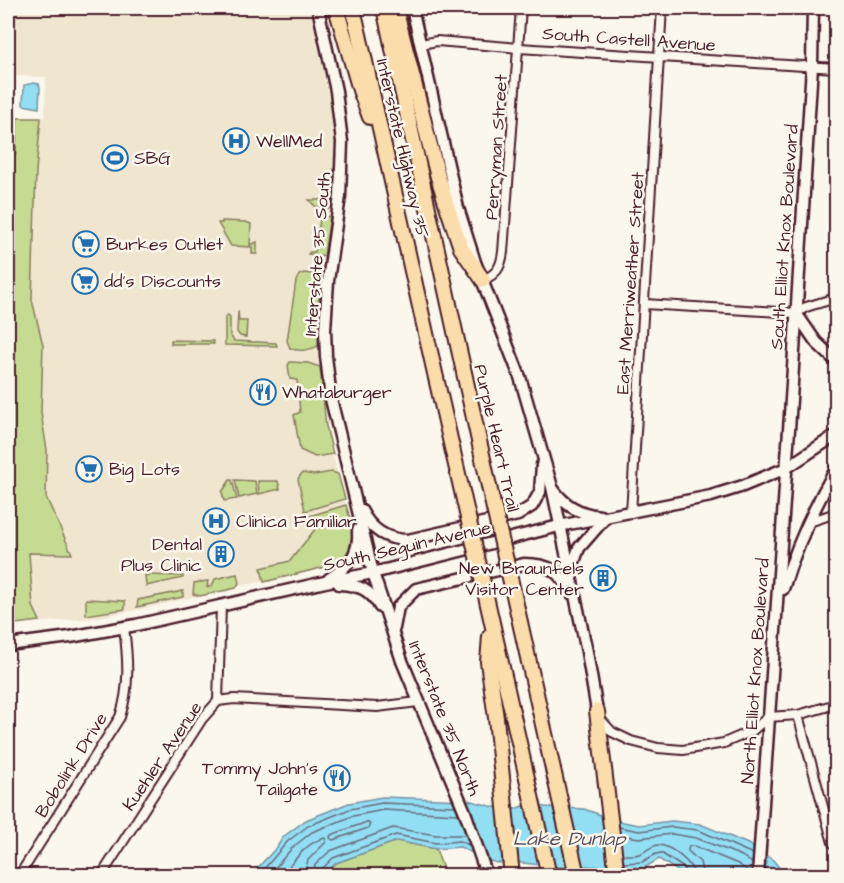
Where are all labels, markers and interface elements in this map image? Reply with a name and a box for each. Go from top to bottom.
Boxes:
street label: South Castell Avenue [542,21,717,58]
street label: Interstate Highway 35 [369,56,435,240]
street label: Perryman Street [479,73,515,221]
street label: South Elliot Knox Boulevard [764,124,805,351]
hospital icon: WellMed [221,126,251,156]
place label: WellMed [256,129,322,154]
sports icon: SBG [100,143,130,173]
place label: SBG [134,146,171,171]
street label: East Merriweather Street [610,170,651,395]
street label: Interstate 35 South [298,171,337,337]
supermarket icon: Burkes Outlet [71,229,101,259]
place label: Burkes Outlet [106,232,224,257]
supermarket icon: dd's Discounts [70,266,100,296]
place label: dd's Discounts [104,269,221,294]
street label: Purple Heart Trail [467,362,526,514]
restaurant icon: Whataburger [248,377,278,407]
place label: Whataburger [282,380,392,406]
supermarket icon: Big Lots [74,454,104,484]
place label: Big Lots [109,457,180,483]
hospital icon: Clinica Familiar [201,506,231,536]
place label: Clinica Familiar [236,509,357,534]
street label: South Seguin Avenue [321,515,494,579]
place label: Dental Plus Clinic [121,532,202,578]
building icon: Dental Plus Clinic [206,539,236,569]
place label: New Braunfels Visitor Center [459,556,584,602]
street label: North Elliot Knox Boulevard [735,557,776,785]
building icon: New Braunfels Visitor Center [588,563,618,593]
street label: Interstate 35 North [402,637,487,799]
street label: Kuehler Avenue [117,696,208,816]
street label: Bobolink Drive [29,708,114,823]
place label: Tommy John's Tailgate [202,756,318,803]
restaurant icon: Tommy John's Tailgate [322,763,352,793]
water label: Lake Dunlap [513,825,627,853]

